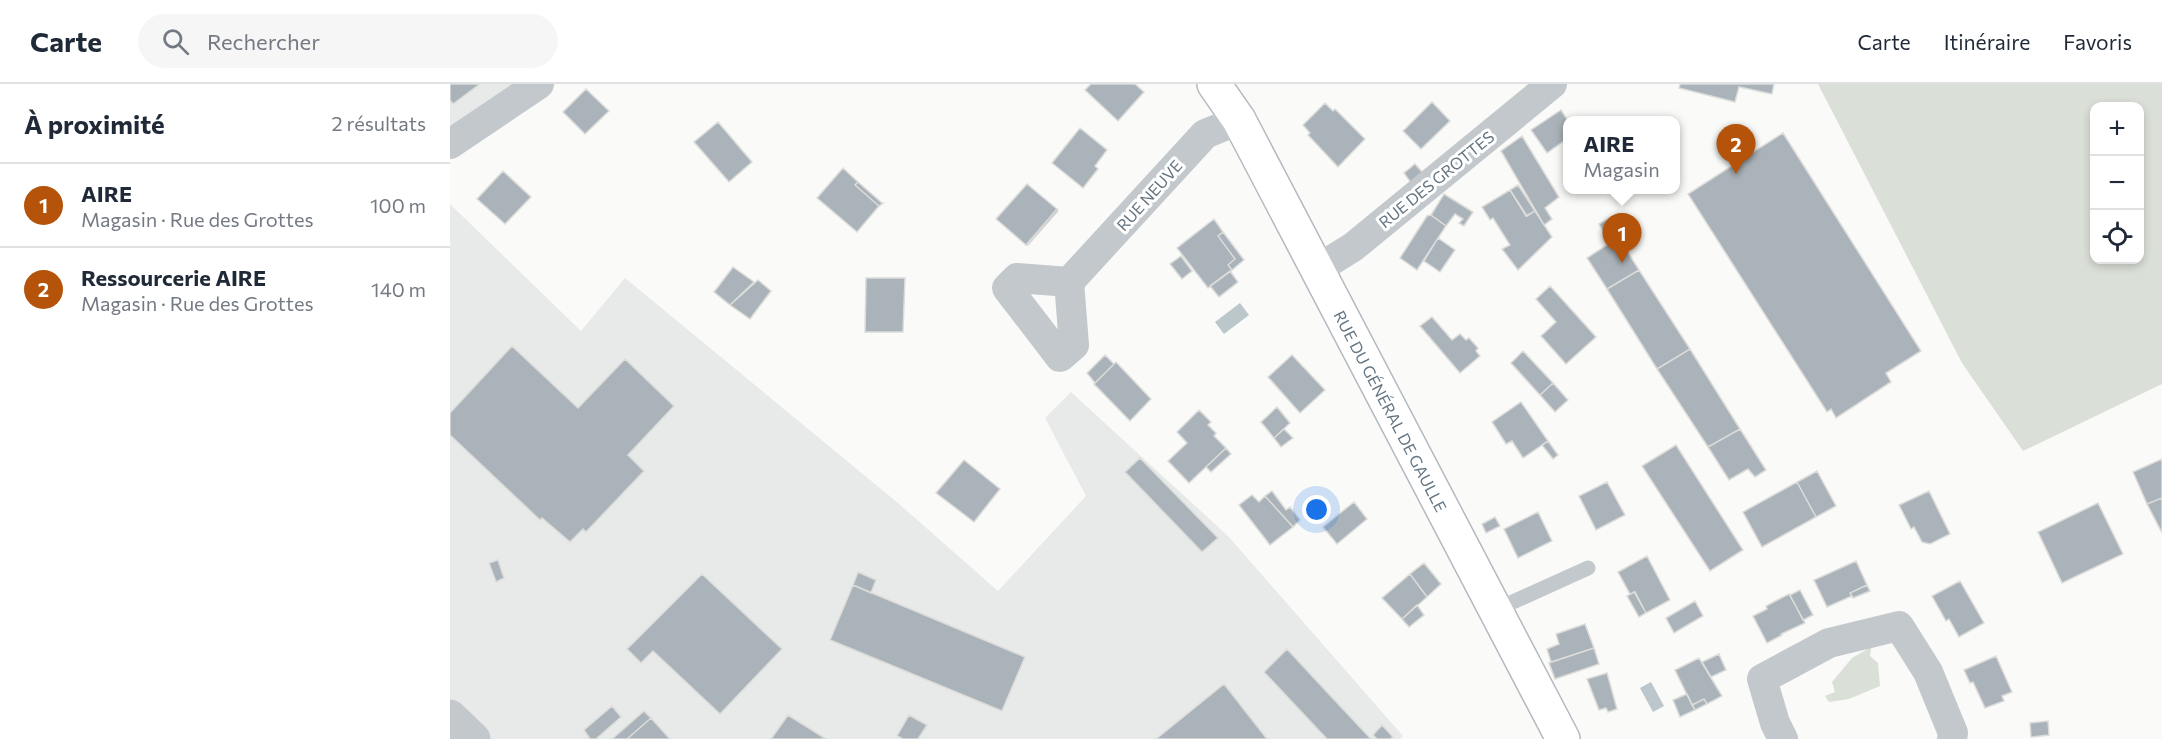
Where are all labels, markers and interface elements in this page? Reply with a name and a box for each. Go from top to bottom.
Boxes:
search box [138,14,558,68]
text: Carte [30,24,102,58]
icon: search [159,25,192,58]
text: Rechercher [207,28,320,55]
text: Carte [1857,29,1911,54]
text: Itinéraire [1944,29,2030,54]
text: Favoris [2063,29,2132,54]
map controls [2090,102,2144,264]
button: + [2090,102,2144,156]
text: À proximité [24,108,165,139]
text: 2 résultats [332,111,426,135]
popup [1563,116,1680,194]
pin: 2 [1716,124,1756,174]
street label: RUE DES GROTTES [1375,127,1497,231]
text: AIRE [1583,130,1634,157]
street label: RUE NEUVE [1112,156,1186,234]
button: − [2090,156,2144,210]
text: Magasin [1583,157,1660,181]
text: AIRE [81,180,132,207]
text: 1 [39,193,48,217]
text: 100 m [370,193,426,217]
text: Magasin · Rue des Grottes [81,207,314,231]
button: locate [2090,210,2144,264]
pin: 1 [1602,214,1642,263]
text: Ressourcerie AIRE [81,264,266,291]
text: 2 [38,277,49,301]
text: 140 m [371,277,426,301]
text: Magasin · Rue des Grottes [81,291,314,315]
street label: RUE DU GÉNÉRAL DE GAULLE [1331,307,1452,515]
your location [1302,495,1331,524]

